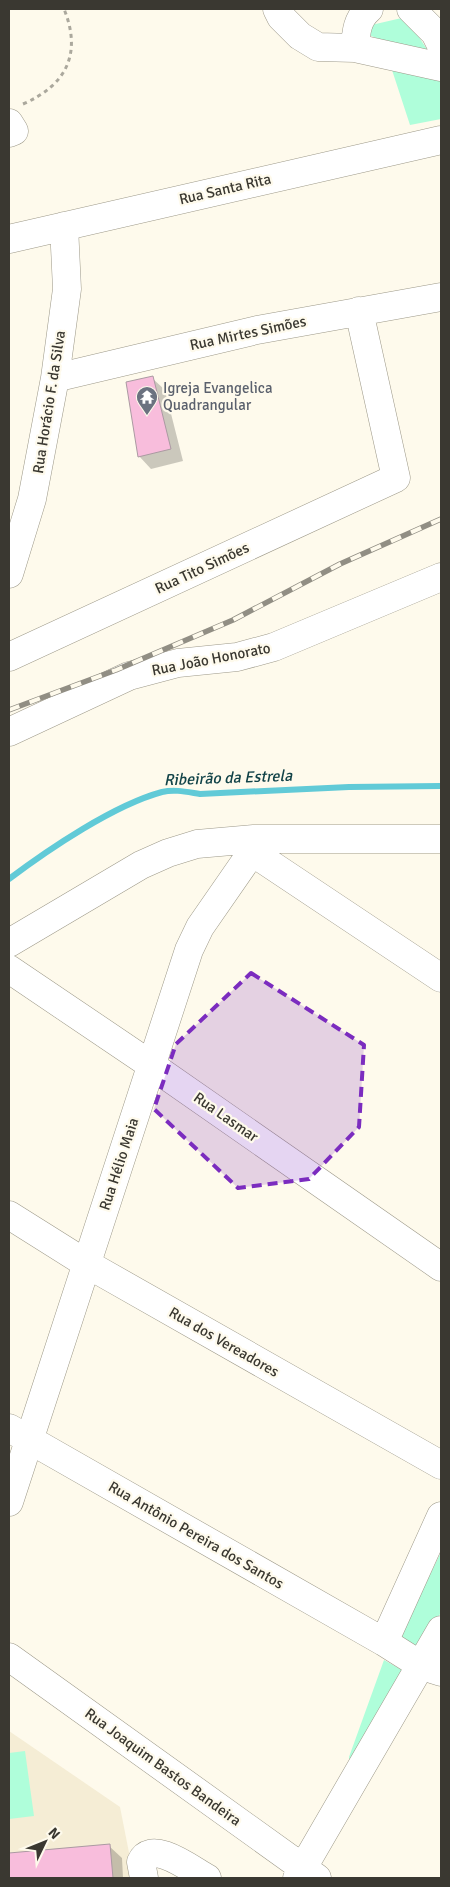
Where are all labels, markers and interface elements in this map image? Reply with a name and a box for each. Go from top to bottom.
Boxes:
street label: Rua Santa Rita [177,170,273,208]
street label: Rua Mirtes Simões [188,312,308,354]
street label: Rua Horácio F. da Silva [29,329,69,475]
place label: Igreja Evangelica Quadrangular [163,379,273,414]
temple icon: Igreja Evangelica Quadrangular [135,385,159,416]
street label: Rua Tito Simões [152,538,252,598]
street label: Rua João Honorato [150,639,272,679]
water label: Ribeirão da Estrela [163,766,293,790]
street label: Rua Lasmar [190,1088,262,1146]
street label: Rua Hélio Maia [96,1115,142,1213]
street label: Rua dos Vereadores [166,1303,283,1381]
street label: Rua Antônio Pereira dos Santos [105,1477,287,1593]
street label: Rua Joaquim Bastos Bandeira [81,1704,245,1830]
north arrow [20,1817,70,1867]
text: N [45,1824,64,1843]

